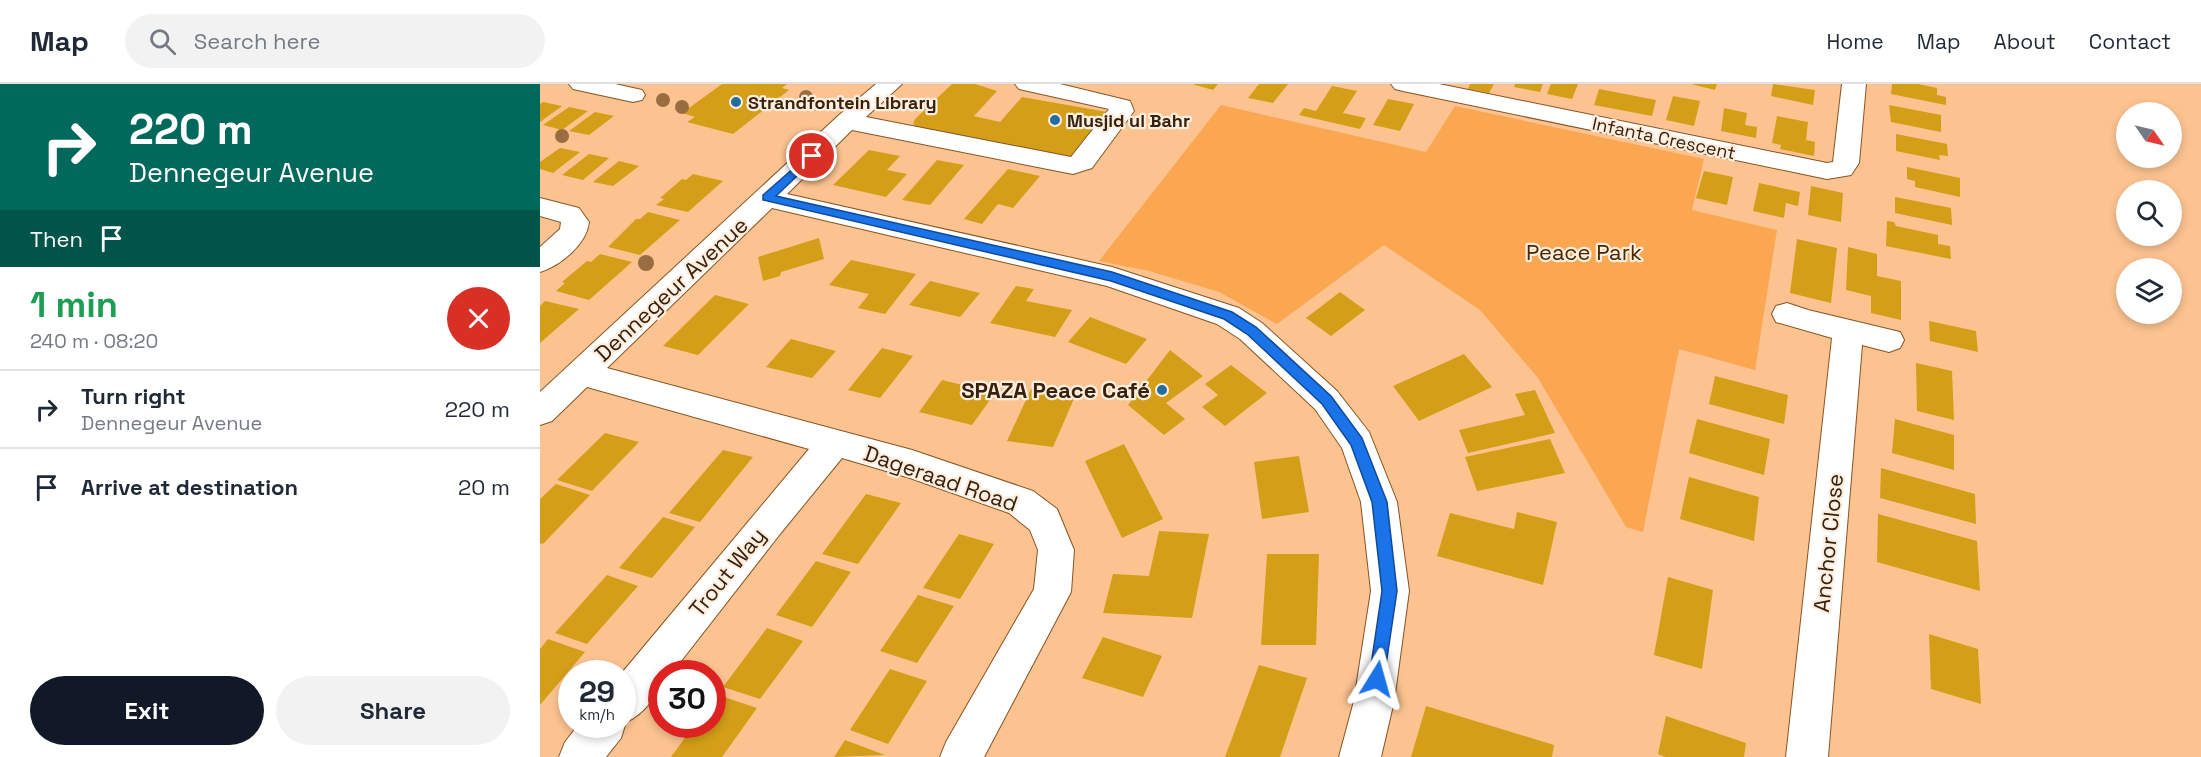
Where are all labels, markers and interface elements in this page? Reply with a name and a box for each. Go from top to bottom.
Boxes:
search box [125,14,545,68]
text: Map [30,23,89,59]
icon: search [146,25,179,58]
text: Search here [194,27,321,55]
text: Home [1826,28,1884,55]
text: Map [1917,28,1961,55]
text: About [1994,28,2056,55]
text: Contact [2089,28,2171,55]
place label: Strandfontein Library [748,91,937,114]
marker: Strandfontein Library [729,95,743,109]
north arrow [2116,102,2182,168]
map controls [2116,102,2182,324]
text: 220 m [129,103,253,156]
icon: right [30,108,108,186]
place label: Musjid ul Bahr [1067,109,1190,132]
street label: Infanta Crescent [1590,112,1738,164]
marker: Musjid ul Bahr [1048,113,1062,127]
pin [786,130,837,181]
icon: arrive [795,139,828,172]
text: Dennegeur Avenue [129,155,374,190]
button: search [2116,180,2182,246]
street label: Dennegeur Avenue [588,211,754,367]
icon: arrive [95,222,128,255]
text: Then [30,225,83,253]
park label: Peace Park [1526,238,1642,266]
button: layers [2116,258,2182,324]
text: 1 min [30,282,118,328]
button: close [447,287,510,350]
text: 240 m · 08:20 [30,328,158,354]
place label: SPAZA Peace Café [961,376,1150,404]
text: Turn right [81,382,186,410]
marker: SPAZA Peace Café [1155,383,1169,397]
icon: right [30,393,63,426]
text: 220 m [445,395,510,423]
text: Dennegeur Avenue [81,410,262,436]
street label: Dageraad Road [860,439,1022,517]
icon: arrive [30,471,63,504]
street label: Anchor Close [1807,472,1849,614]
text: Arrive at destination [81,473,298,501]
text: 20 m [458,473,510,501]
street label: Trout Way [683,522,771,622]
position arrow [1345,647,1409,711]
speed limit sign: 30 [648,660,726,738]
text: 29 [579,672,615,711]
button: Exit [30,676,264,745]
button: Share [276,676,510,745]
text: km/h [579,705,615,724]

